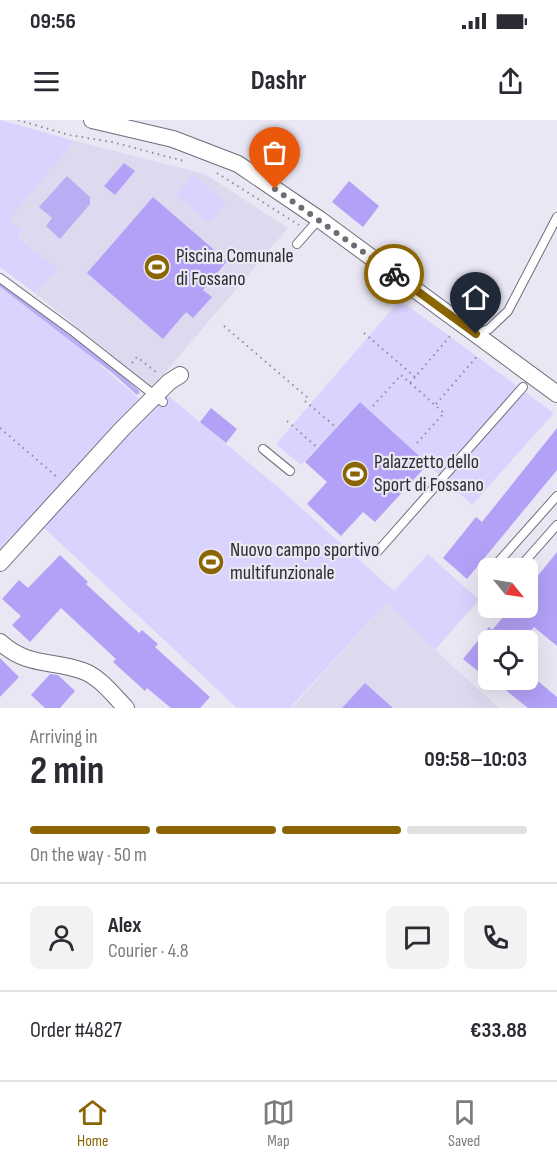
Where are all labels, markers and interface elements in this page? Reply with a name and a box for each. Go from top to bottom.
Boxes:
text: 09:56 [30,8,76,35]
icon: menu [30,65,63,98]
text: Dashr [251,65,306,97]
icon: share [494,65,527,98]
pin [249,127,300,189]
icon: bag [258,136,291,169]
place label: Piscina Comunale di Fossano [176,244,294,291]
courier [364,244,424,304]
sports icon: Piscina Comunale di Fossano [142,252,172,282]
icon: bike [378,258,411,291]
pin [450,272,501,334]
icon: home [459,281,492,314]
place label: Palazzetto dello Sport di Fossano [374,450,484,497]
sports icon: Palazzetto dello Sport di Fossano [340,459,370,489]
place label: Nuovo campo sportivo multifunzionale [230,538,379,585]
sports icon: Nuovo campo sportivo multifunzionale [196,547,226,577]
north arrow [478,558,538,618]
map controls [478,558,538,690]
button: locate [478,630,538,690]
text: Arriving in [30,725,98,749]
text: 09:58–10:03 [424,746,527,773]
text: 2 min [30,748,104,795]
text: On the way · 50 m [30,843,147,867]
button: person [30,906,93,969]
button: chat [386,906,449,969]
button: phone [464,906,527,969]
text: Alex [108,912,141,939]
text: Courier · 4.8 [108,939,189,963]
text: Order #4827 [30,1017,122,1044]
text: €33.88 [470,1017,527,1044]
tab: Home [76,1096,109,1151]
tab: Map [262,1096,295,1151]
tab: Saved [448,1096,481,1151]

